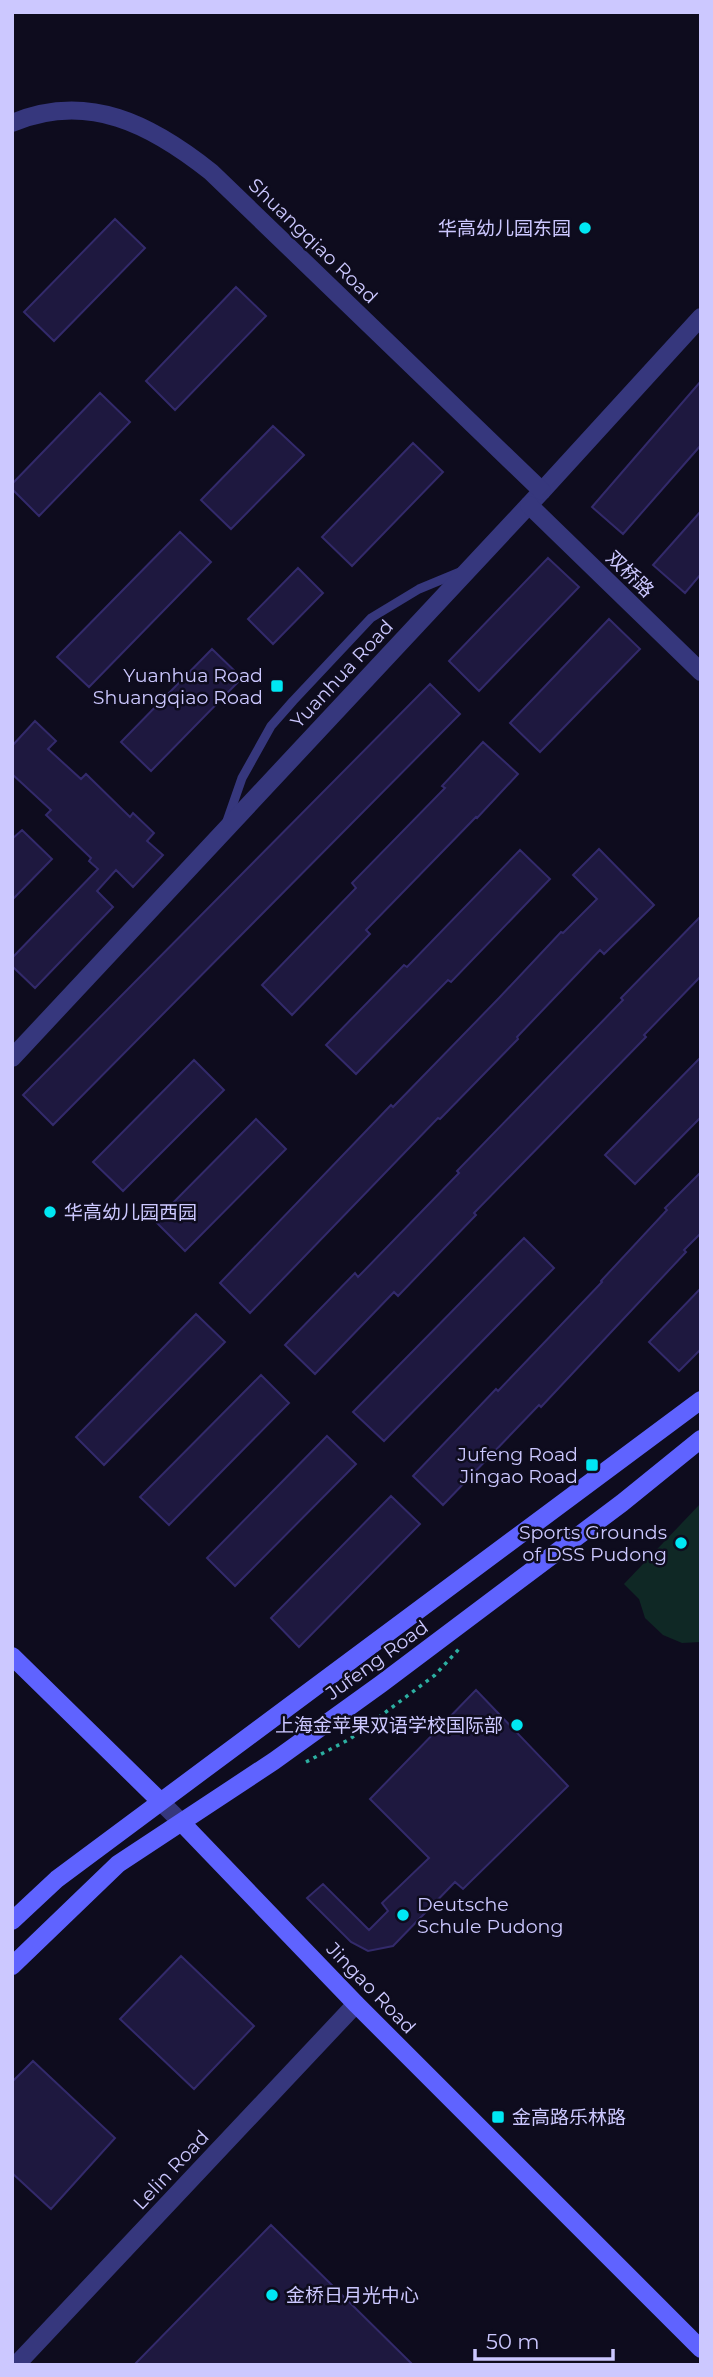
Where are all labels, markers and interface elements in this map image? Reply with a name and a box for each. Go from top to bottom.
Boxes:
street label: Shuangqiao Road [244,174,382,308]
place label: 华高幼儿园东园 [438,217,571,240]
marker: 华高幼儿园东园 [577,220,593,236]
street label: 双桥路 [602,546,658,602]
street label: Yuanhua Road [286,615,398,733]
place label: Yuanhua Road Shuangqiao Road [93,664,263,709]
marker: Yuanhua Road Shuangqiao Road [269,678,285,694]
place label: 华高幼儿园西园 [64,1201,197,1224]
marker: 华高幼儿园西园 [42,1204,58,1220]
place label: Jufeng Road Jingao Road [456,1443,578,1488]
marker: Jufeng Road Jingao Road [584,1457,600,1473]
place label: Sports Grounds of DSS Pudong [519,1521,667,1566]
marker: Sports Grounds of DSS Pudong [673,1535,689,1551]
street label: Jufeng Road [321,1615,433,1705]
place label: 上海金苹果双语学校国际部 [275,1714,503,1737]
marker: 上海金苹果双语学校国际部 [509,1717,525,1733]
place label: Deutsche Schule Pudong [417,1893,563,1938]
marker: Deutsche Schule Pudong [395,1907,411,1923]
street label: Jingao Road [321,1937,420,2039]
place label: 金高路乐林路 [512,2106,626,2129]
marker: 金高路乐林路 [490,2109,506,2125]
street label: Lelin Road [128,2125,214,2215]
place label: 金桥日月光中心 [286,2284,419,2307]
marker: 金桥日月光中心 [264,2287,280,2303]
scale bar [475,2318,613,2362]
text: 50 m [486,2329,540,2354]

